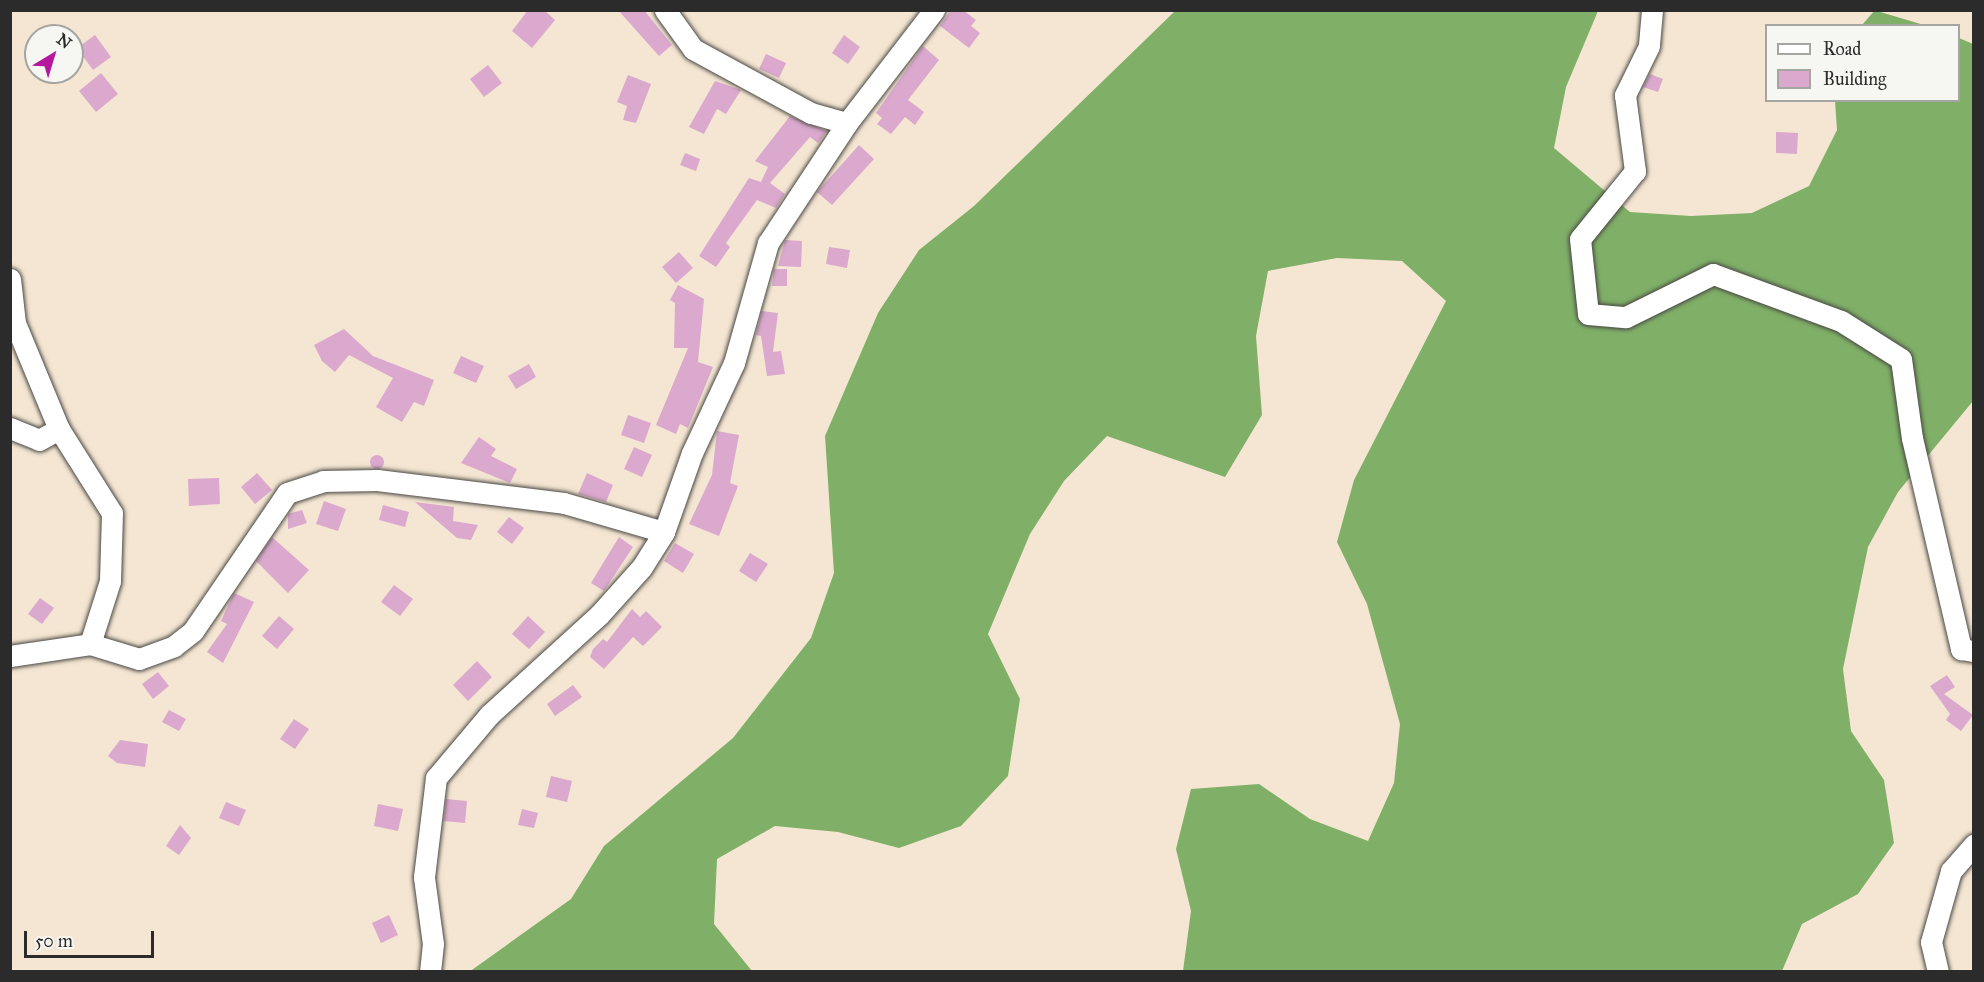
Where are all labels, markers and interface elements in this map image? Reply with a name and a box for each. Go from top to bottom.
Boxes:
north arrow [24,24,84,84]
legend [1765,24,1960,102]
text: N [53,29,75,53]
text: Road [1823,38,1861,60]
text: Building [1823,68,1886,90]
scale bar [27,919,158,957]
text: 50 m [35,930,73,952]

